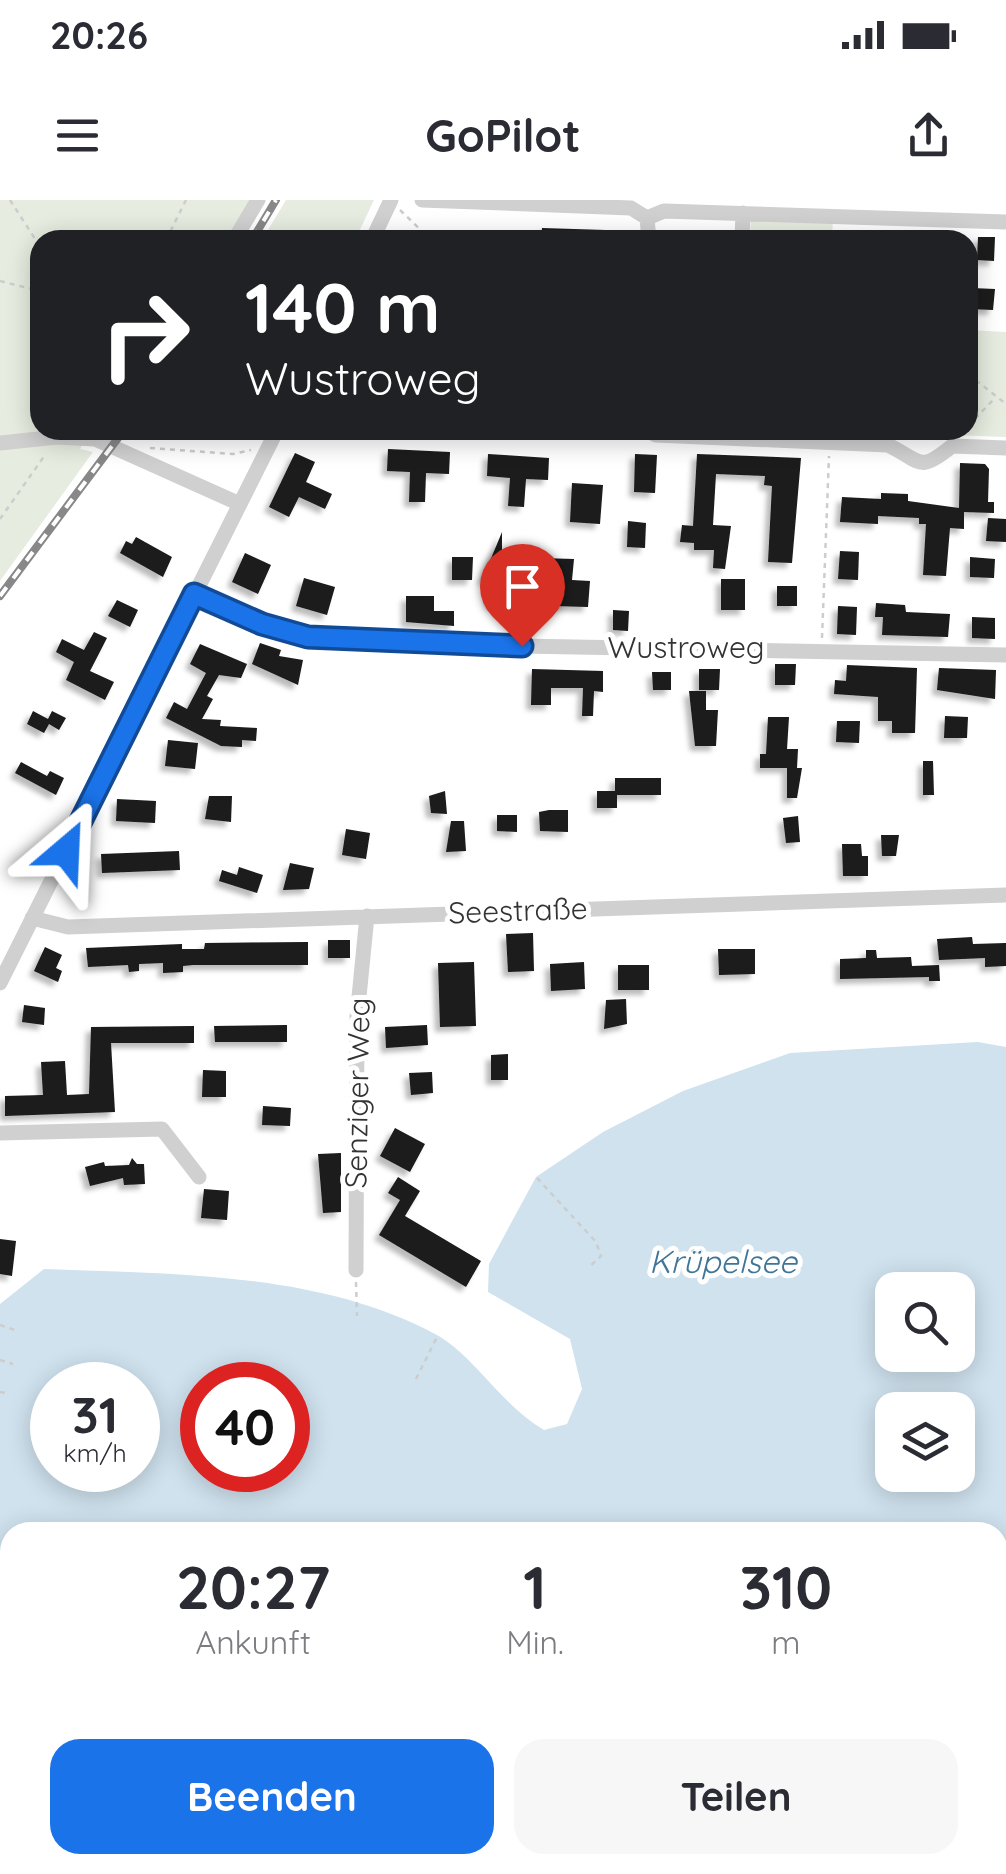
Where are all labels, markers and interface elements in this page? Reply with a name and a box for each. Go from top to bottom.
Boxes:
text: 20:26 [50,11,148,59]
text: GoPilot [425,107,581,163]
icon: menu [50,108,105,163]
icon: share [901,108,956,163]
text: 140 m [245,263,441,351]
icon: right [80,270,210,400]
text: Wustroweg [245,350,481,406]
pin [480,544,565,647]
icon: arrive [495,559,550,614]
street label: Wustroweg [607,628,765,666]
position arrow [14,799,118,903]
street label: Seestraße [448,889,588,931]
street label: Senziger Weg [336,997,378,1189]
water label: Krüpelsee [649,1241,799,1281]
map controls [875,1272,975,1492]
button: search [875,1272,975,1372]
speed limit sign: 40 [180,1362,310,1492]
text: 31 [72,1383,118,1446]
button: layers [875,1392,975,1492]
text: km/h [63,1437,127,1468]
text: 20:27 [176,1549,330,1624]
text: 1 [523,1549,547,1624]
text: 310 [740,1549,832,1624]
text: Ankunft [195,1622,311,1662]
text: Min. [506,1622,564,1662]
text: m [771,1622,800,1662]
button: Beenden [50,1739,494,1854]
button: Teilen [514,1739,958,1854]

